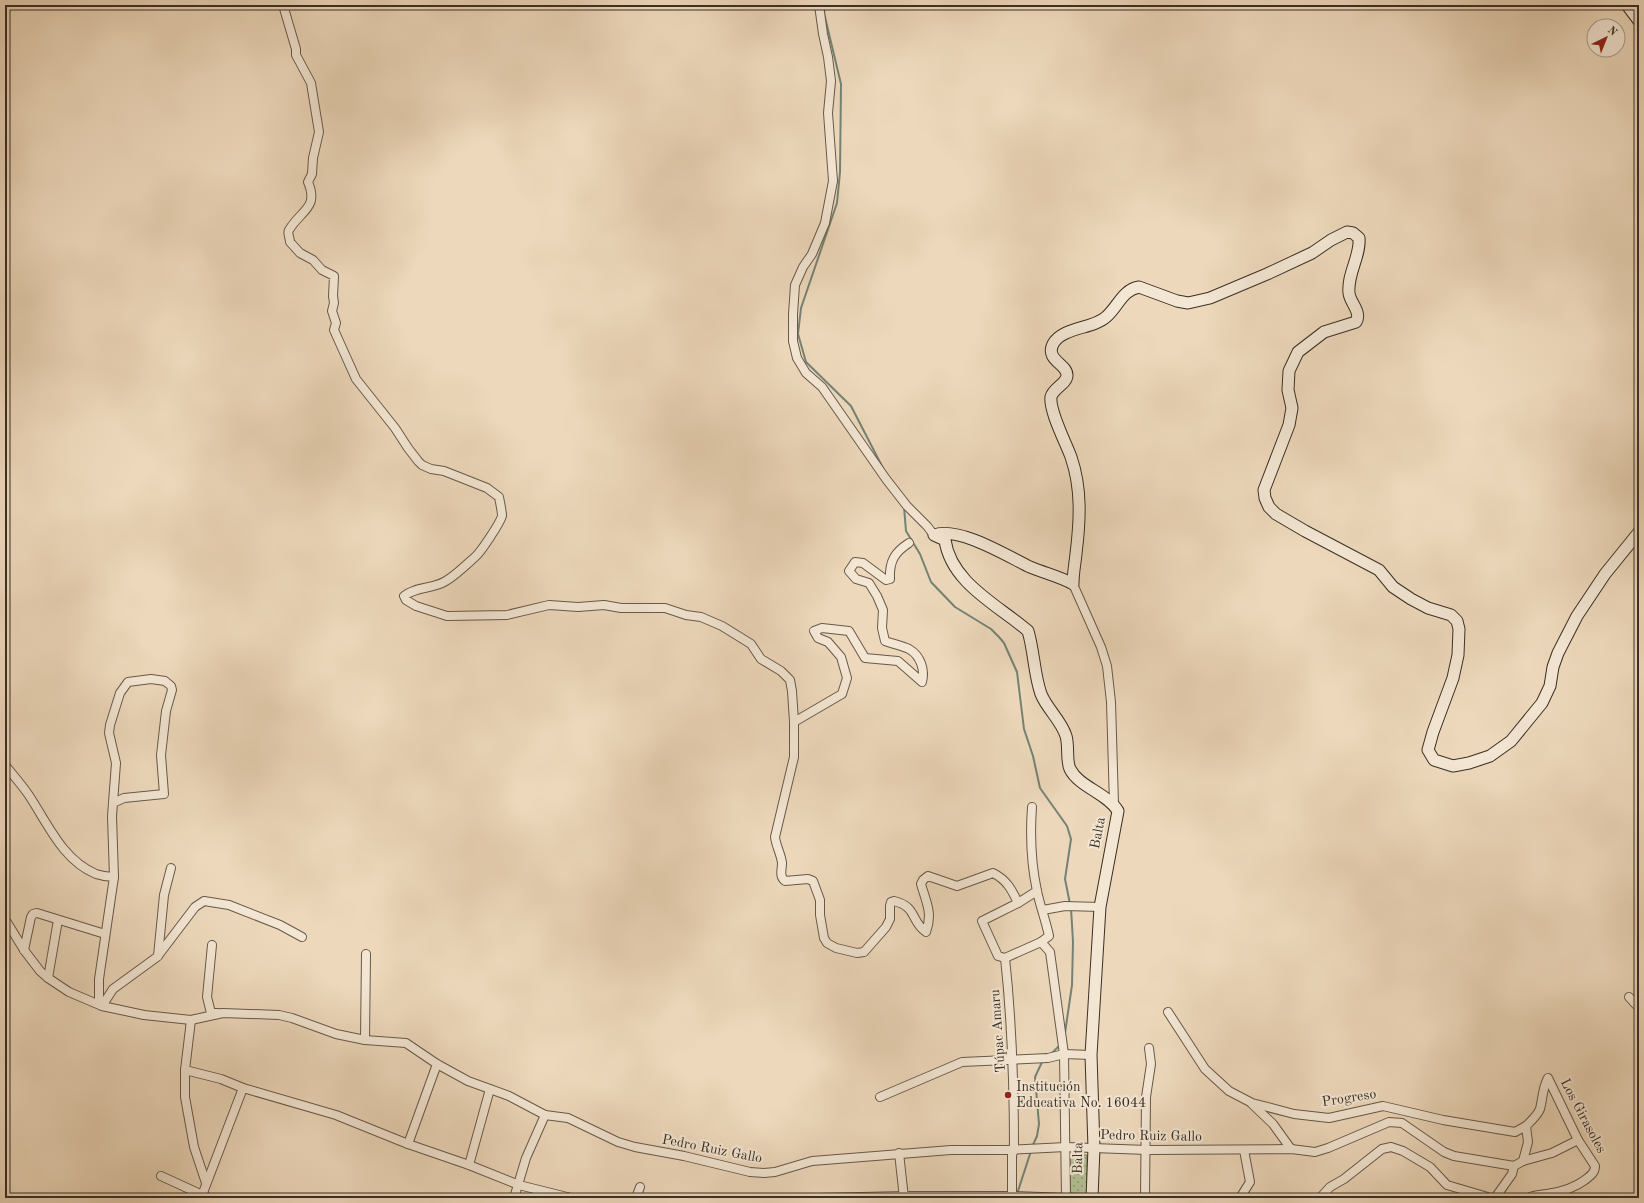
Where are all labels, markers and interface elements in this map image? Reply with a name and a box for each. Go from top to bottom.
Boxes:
north arrow [1586,18,1626,58]
text: N [1605,25,1619,39]
street label: Balta [1088,816,1108,850]
street label: Túpac Amaru [988,988,1008,1073]
street label: Los Girasoles [1558,1076,1608,1156]
place label: Institución Educativa No. 16044 [1016,1080,1146,1110]
street label: Progreso [1321,1087,1377,1109]
marker: Institución Educativa No. 16044 [1003,1090,1013,1100]
street label: Pedro Ruiz Gallo [1100,1128,1202,1144]
street label: Pedro Ruiz Gallo [661,1132,763,1166]
street label: Balta [1071,1142,1085,1174]

